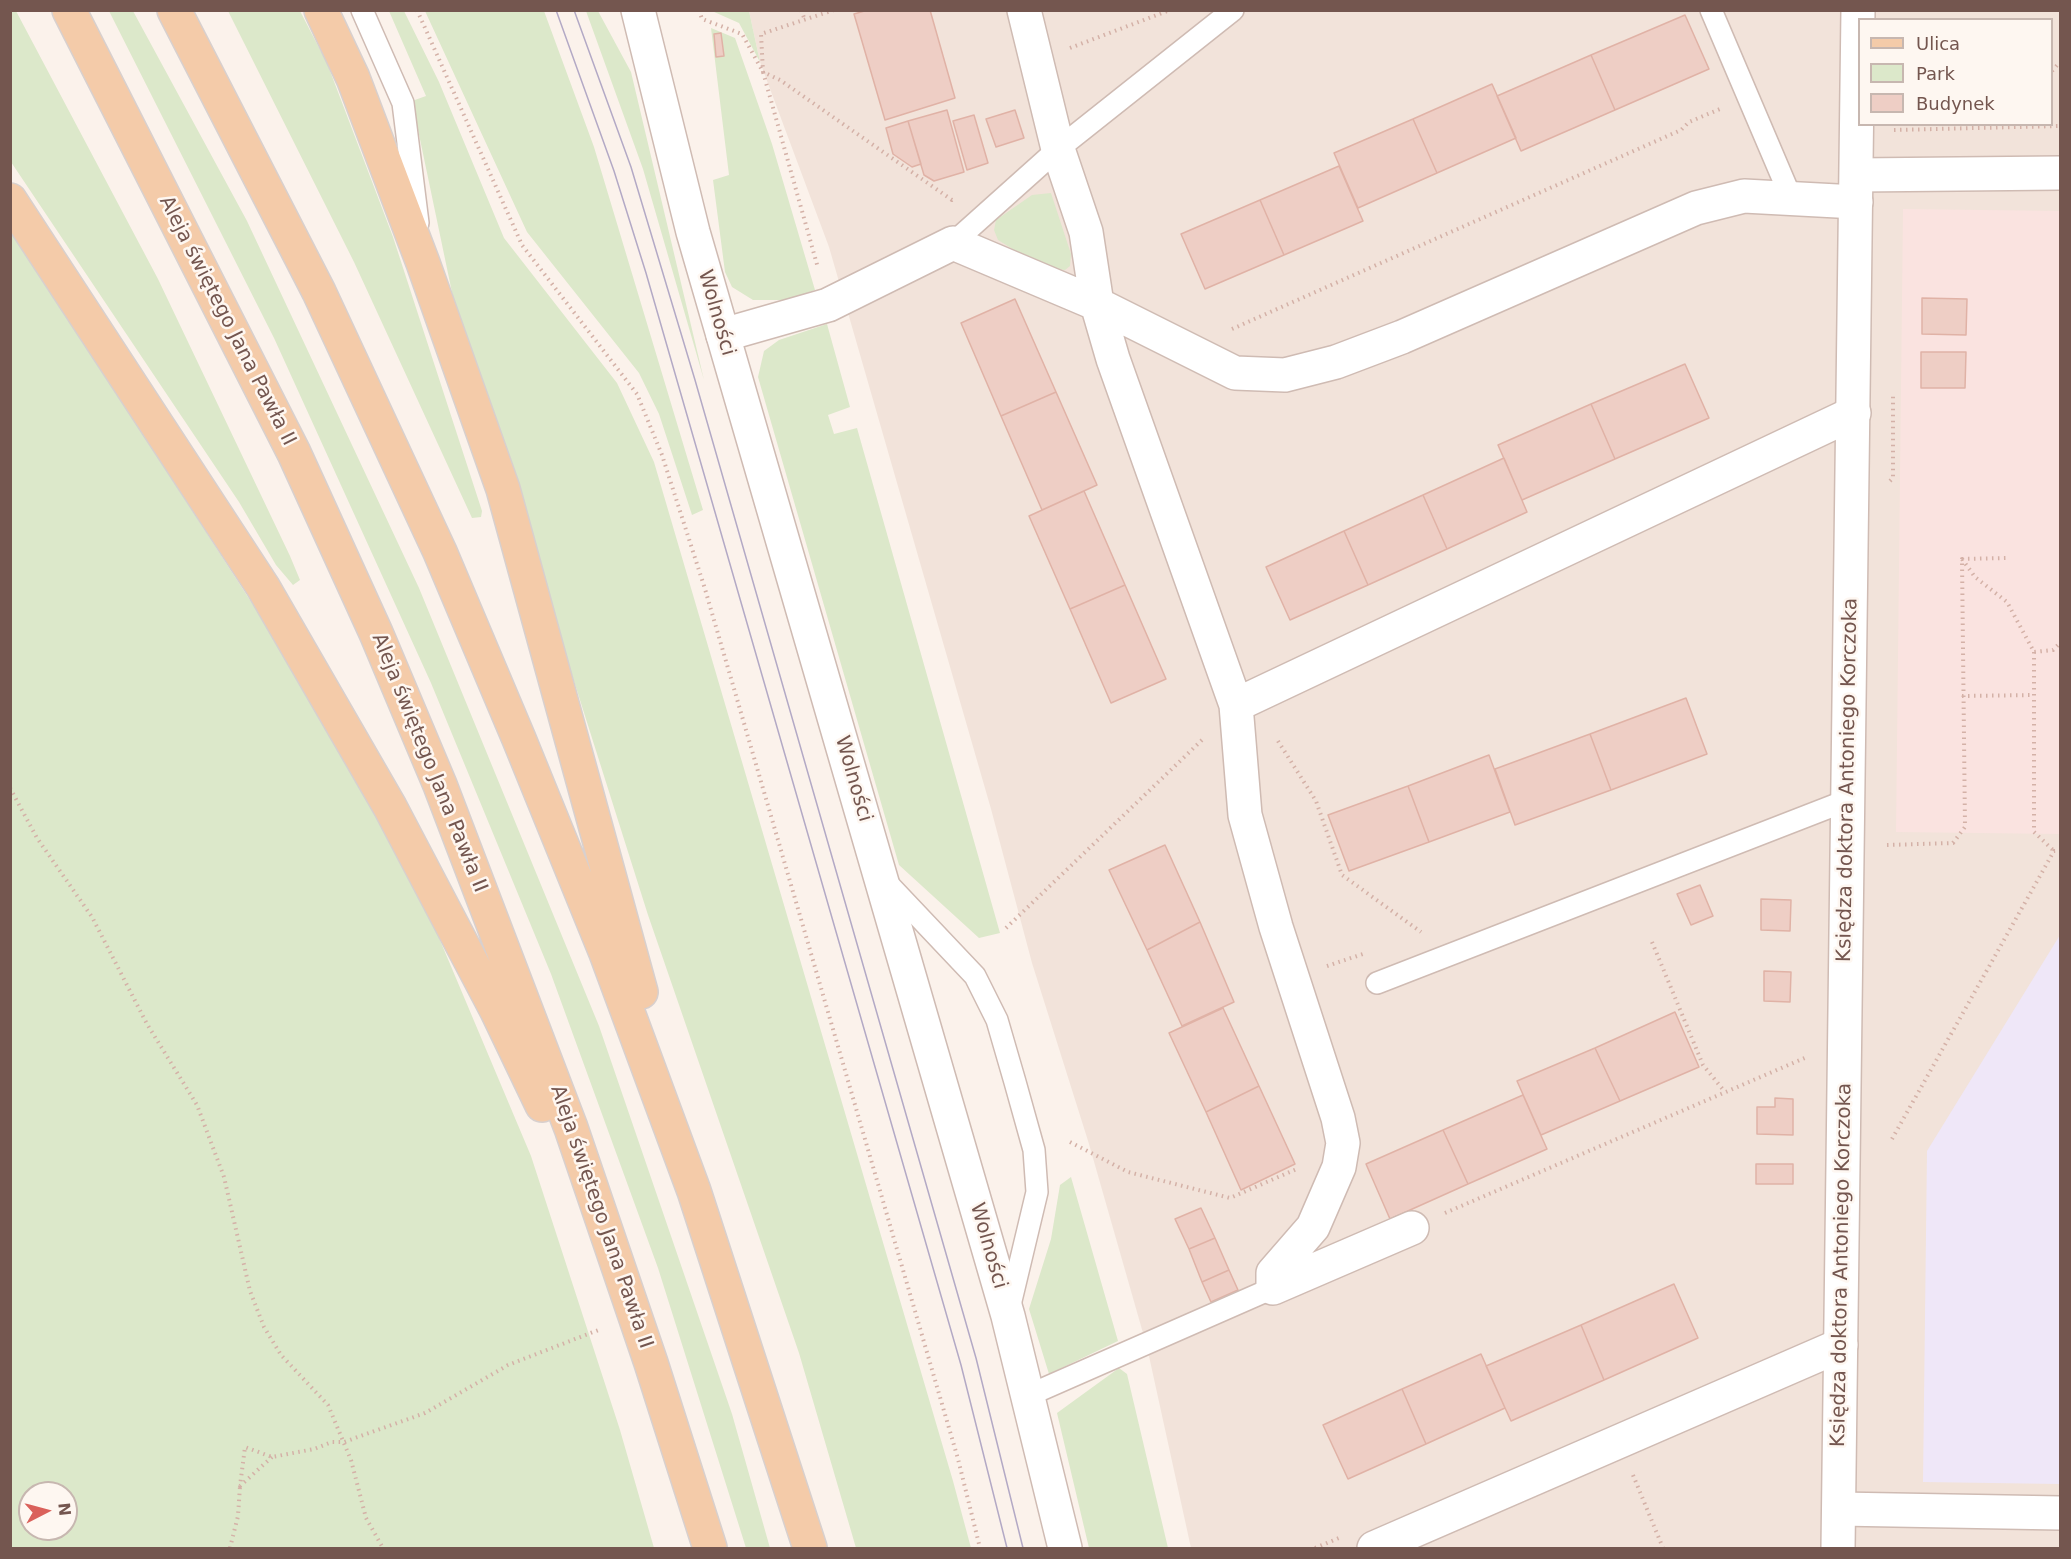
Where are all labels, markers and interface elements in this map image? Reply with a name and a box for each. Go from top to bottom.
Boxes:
legend [1858,18,2053,126]
text: Ulica [1916,33,1960,54]
text: Park [1916,63,1955,84]
text: Budynek [1916,93,1995,114]
street label: Aleja świętego Jana Pawła II [153,192,301,450]
street label: Wolności [692,267,740,359]
street label: Księdza doktora Antoniego Korczoka [1833,598,1863,962]
street label: Aleja świętego Jana Pawła II [366,630,492,896]
street label: Wolności [829,733,877,825]
street label: Aleja świętego Jana Pawła II [545,1082,657,1352]
street label: Księdza doktora Antoniego Korczoka [1827,1083,1857,1447]
street label: Wolności [964,1200,1012,1292]
north arrow [18,1481,78,1541]
text: N [54,1502,75,1517]

